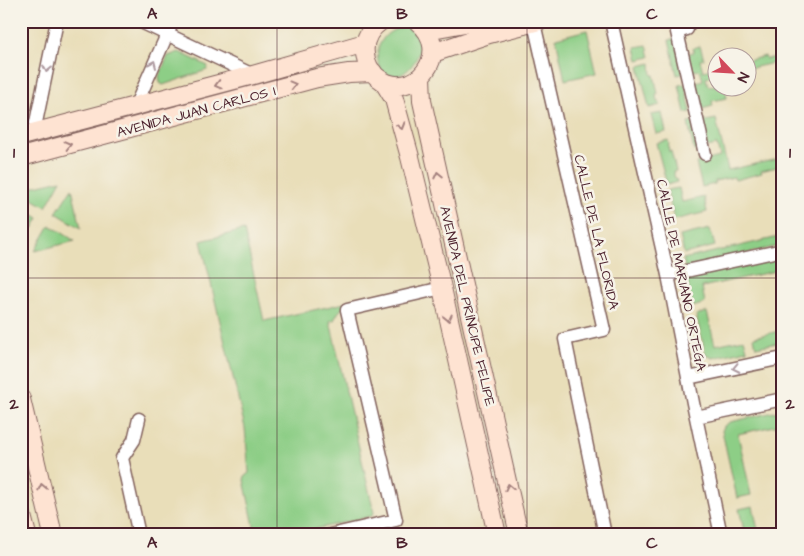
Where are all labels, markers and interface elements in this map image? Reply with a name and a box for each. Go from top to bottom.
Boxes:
text: A [147,3,158,25]
text: B [396,3,408,25]
text: C [646,3,658,25]
north arrow [706,48,756,98]
one-way arrow [147,60,158,69]
one-way arrow [43,65,53,73]
text: N [732,69,754,85]
one-way arrow [213,79,222,90]
one-way arrow [288,80,297,90]
street label: AVENIDA JUAN CARLOS I [115,81,278,143]
one-way arrow [396,121,406,129]
one-way arrow [64,140,73,151]
text: 1 [13,142,16,164]
text: 1 [789,142,792,164]
street label: CALLE DE LA FLORIDA [568,153,624,312]
one-way arrow [434,171,444,179]
street label: CALLE DE MARIANO ORTEGA [651,177,711,373]
street label: AVENIDA DEL PRÍNCIPE FELIPE [434,204,500,409]
one-way arrow [442,313,453,322]
one-way arrow [731,362,740,373]
text: 2 [8,393,19,415]
text: 2 [784,393,795,415]
one-way arrow [37,483,48,492]
one-way arrow [504,483,515,492]
text: A [147,532,158,554]
text: B [396,532,408,554]
text: C [646,532,658,554]

